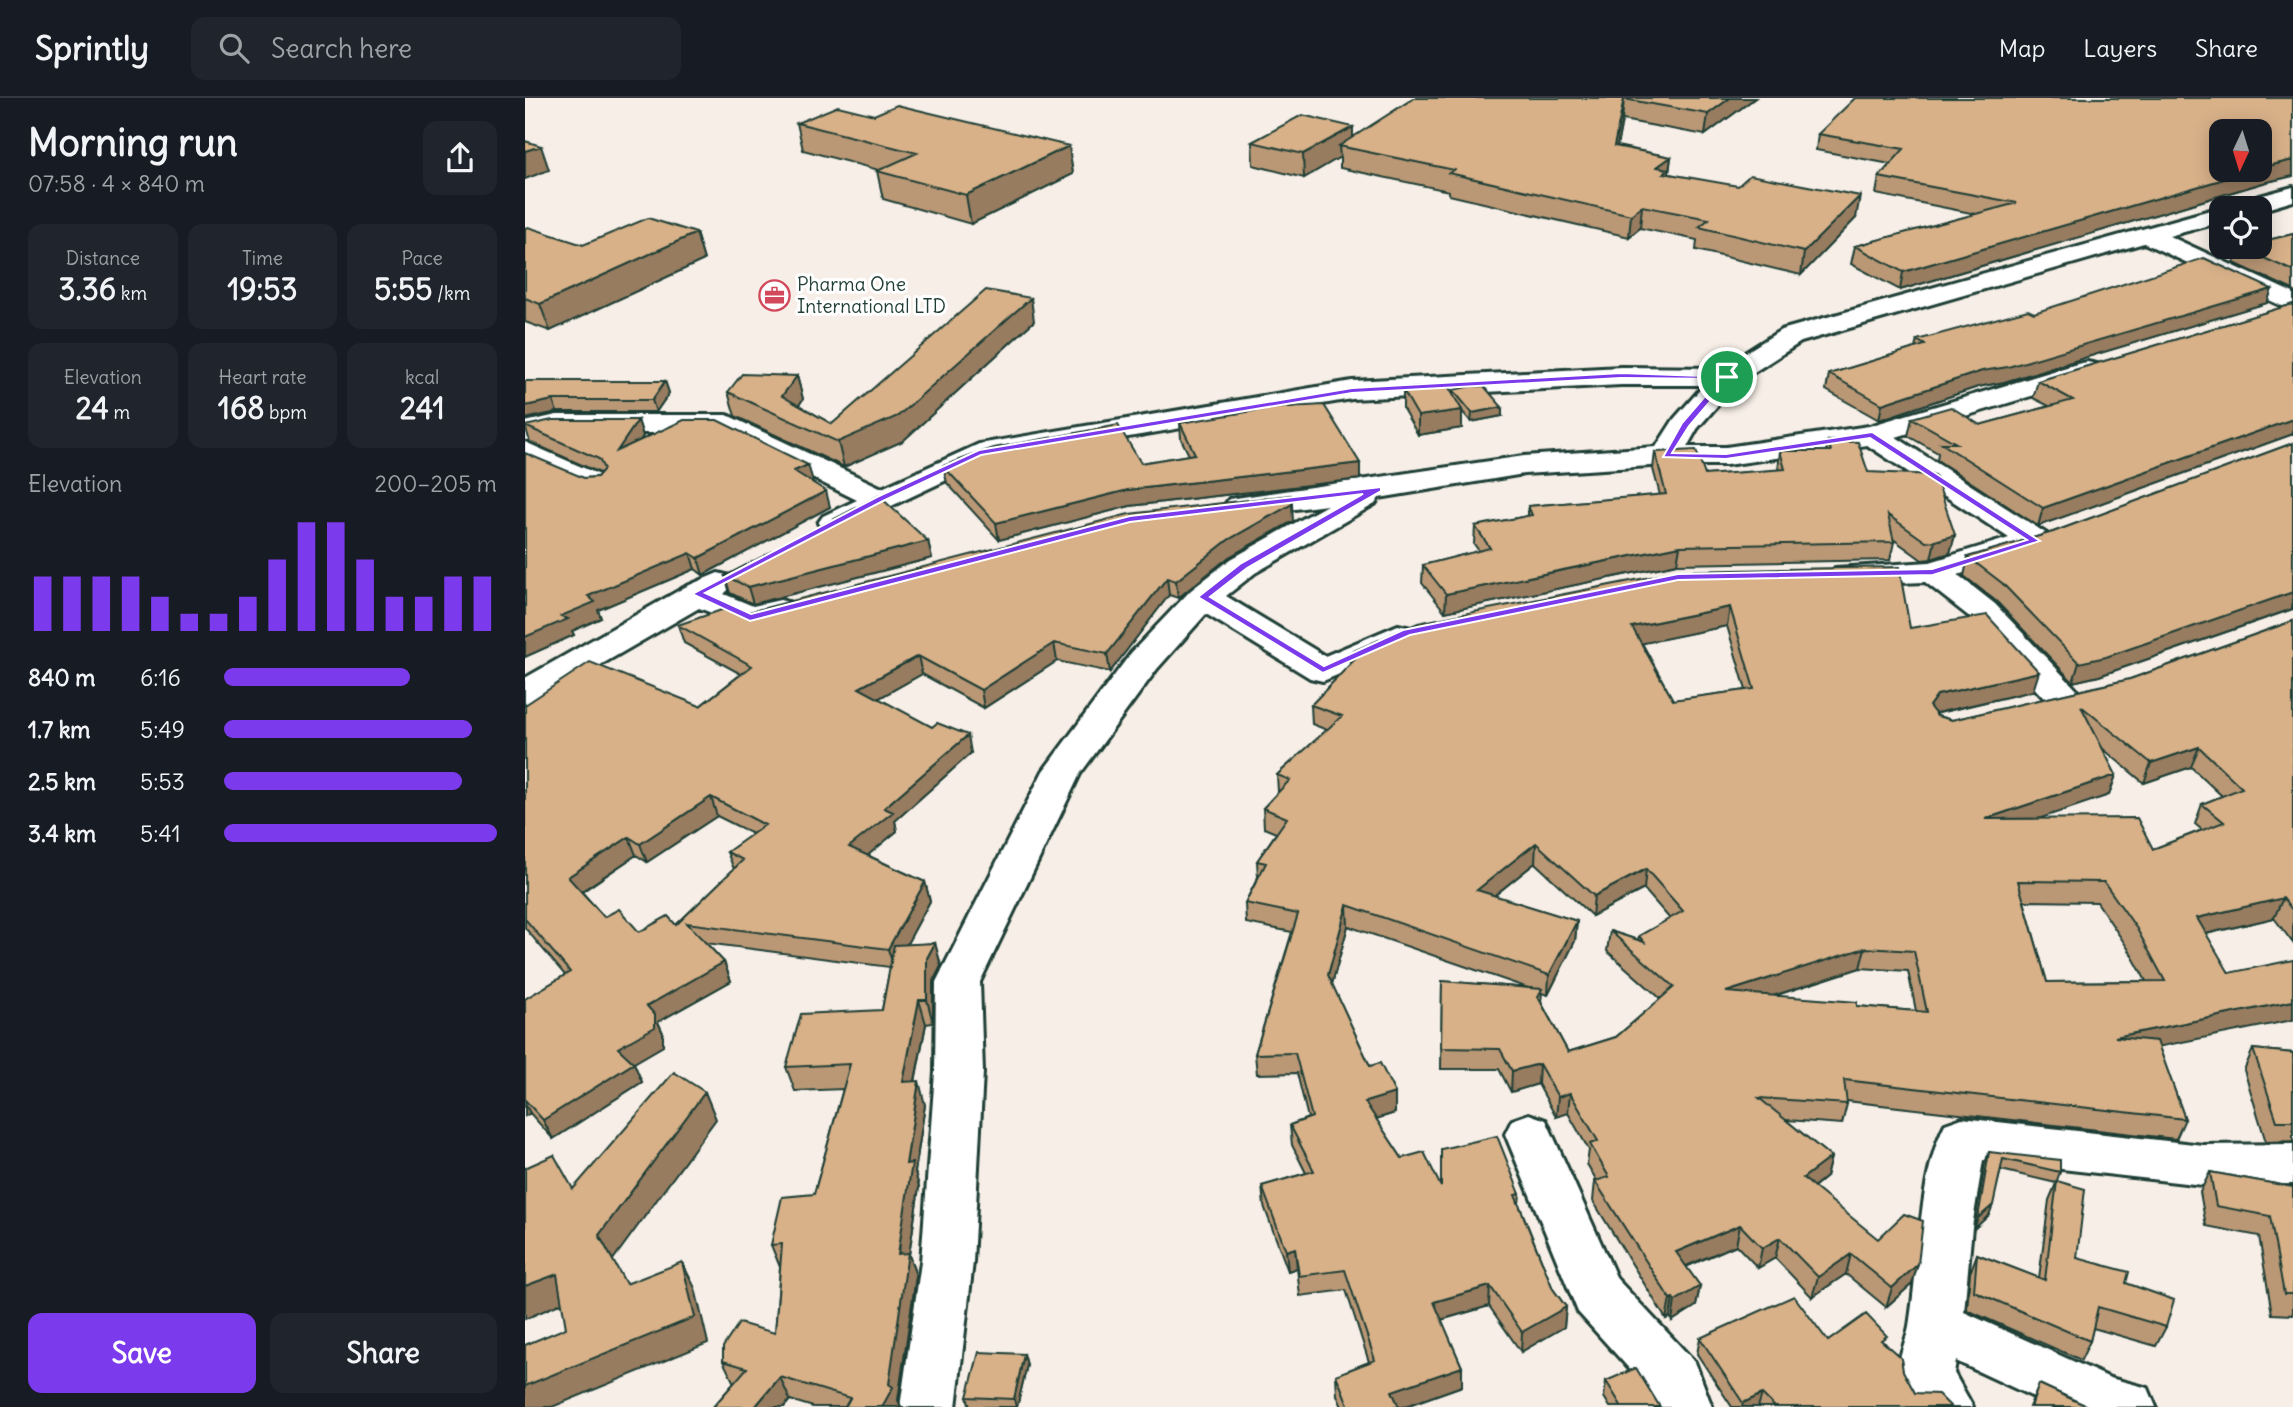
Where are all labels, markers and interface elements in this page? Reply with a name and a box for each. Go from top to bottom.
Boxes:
search box [191,17,681,80]
text: Sprintly [35,27,149,69]
icon: search [215,29,253,67]
text: Search here [271,32,412,65]
text: Map [1999,33,2045,63]
text: Layers [2083,33,2157,63]
text: Share [2195,33,2258,63]
text: Morning run [28,119,238,166]
north arrow [2209,119,2271,182]
map controls [2209,119,2272,259]
button: share [423,121,497,195]
text: 07:58 · 4 × 840 m [28,169,205,198]
button: locate [2209,196,2272,259]
text: Distance [66,246,140,270]
text: Time [242,246,283,270]
text: Pace [402,246,443,270]
text: 3.36 [59,270,116,308]
text: 19:53 [227,270,298,308]
text: 5:55 [374,270,433,308]
place label: Pharma One International LTD [797,272,946,318]
office icon: Pharma One International LTD [757,278,791,312]
text: km [116,281,147,305]
text: /km [433,281,470,305]
pin [1697,347,1757,407]
icon: arrive [1708,358,1746,396]
text: Elevation [64,365,142,389]
text: Heart rate [218,365,307,389]
text: kcal [405,365,439,389]
text: 24 [76,389,109,427]
text: 168 [218,389,264,427]
text: 241 [400,389,445,427]
text: m [109,400,130,424]
text: bpm [264,400,307,424]
text: Elevation [28,469,122,498]
text: 200–205 m [374,469,497,498]
text: 840 m [28,663,95,692]
text: 6:16 [140,663,181,692]
text: 1.7 km [28,715,91,744]
text: 5:49 [140,715,185,744]
text: 2.5 km [28,767,96,796]
text: 5:53 [140,767,185,796]
text: 3.4 km [28,819,96,848]
text: 5:41 [140,819,181,848]
button: Save [28,1313,256,1393]
button: Share [270,1313,497,1393]

